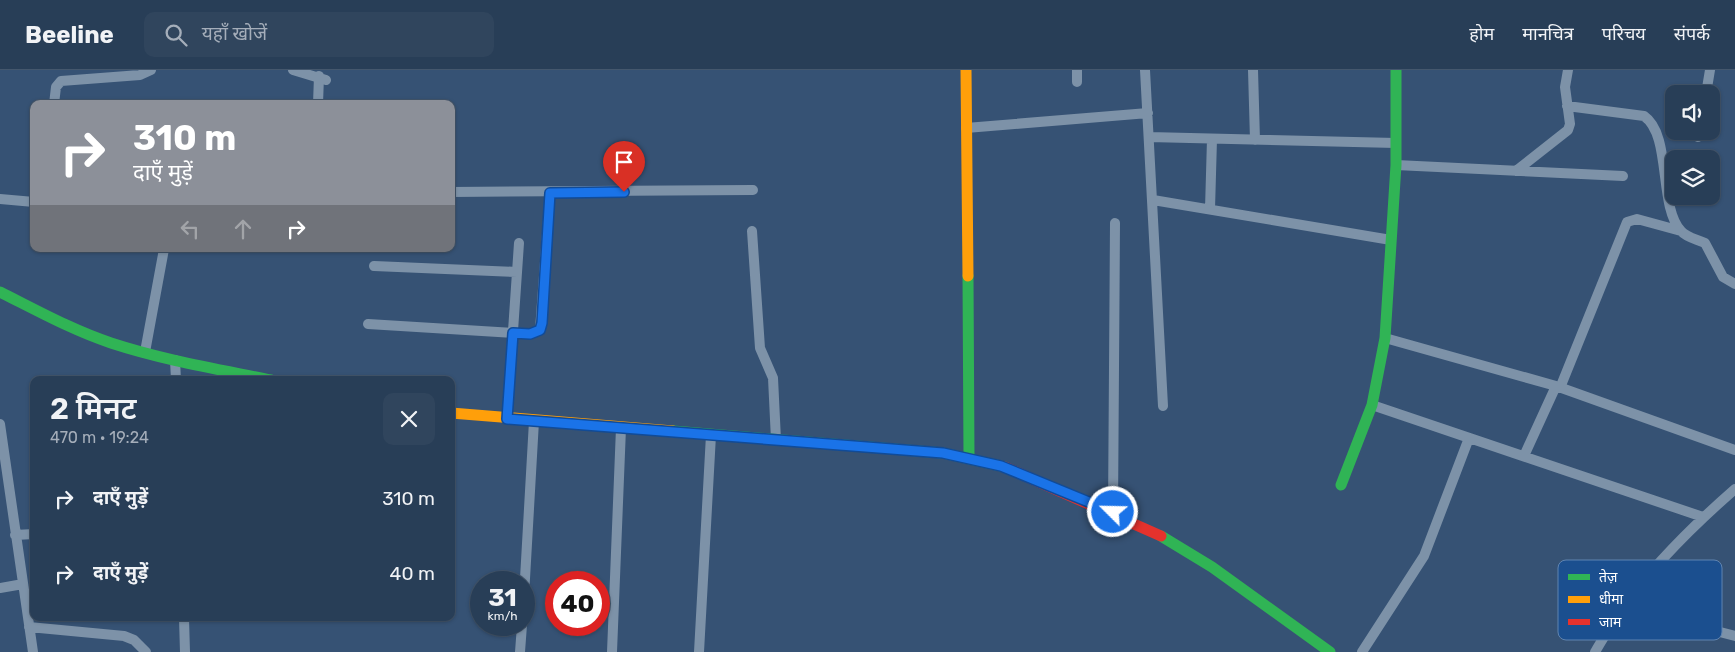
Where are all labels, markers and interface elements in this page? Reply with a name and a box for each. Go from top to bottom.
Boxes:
search box [144,12,494,57]
text: Beeline [25,21,114,49]
icon: search [162,21,190,49]
text: यहाँ खोजें [202,22,267,45]
text: होम [1469,23,1494,45]
text: मानचित्र [1522,23,1574,45]
text: परिचय [1602,23,1646,45]
text: संपर्क [1674,23,1710,45]
map controls [1665,85,1720,205]
button: sound [1665,85,1720,140]
text: 310 m [133,117,236,159]
icon: right [50,120,115,185]
pin [603,141,645,192]
icon: arrive [610,148,638,176]
button: layers [1665,150,1720,205]
text: दाएँ मुड़ें [133,159,193,186]
icon: left [176,215,204,243]
icon: ahead [229,215,257,243]
icon: right [282,215,310,243]
text: 2 मिनट [50,391,137,427]
button: close [383,393,435,445]
text: 470 m · 19:24 [50,428,149,447]
icon: right [50,485,78,513]
position arrow [1086,485,1138,537]
text: दाएँ मुड़ें [93,486,148,509]
text: 310 m [382,487,435,510]
icon: right [50,560,78,588]
legend [1558,560,1722,640]
text: दाएँ मुड़ें [93,561,148,584]
text: 40 m [390,562,435,585]
text: तेज़ [1599,568,1618,586]
speed limit sign: 40 [545,571,610,636]
text: 31 [488,583,517,612]
text: धीमा [1599,591,1624,608]
text: km/h [488,609,517,623]
text: जाम [1599,614,1622,631]

